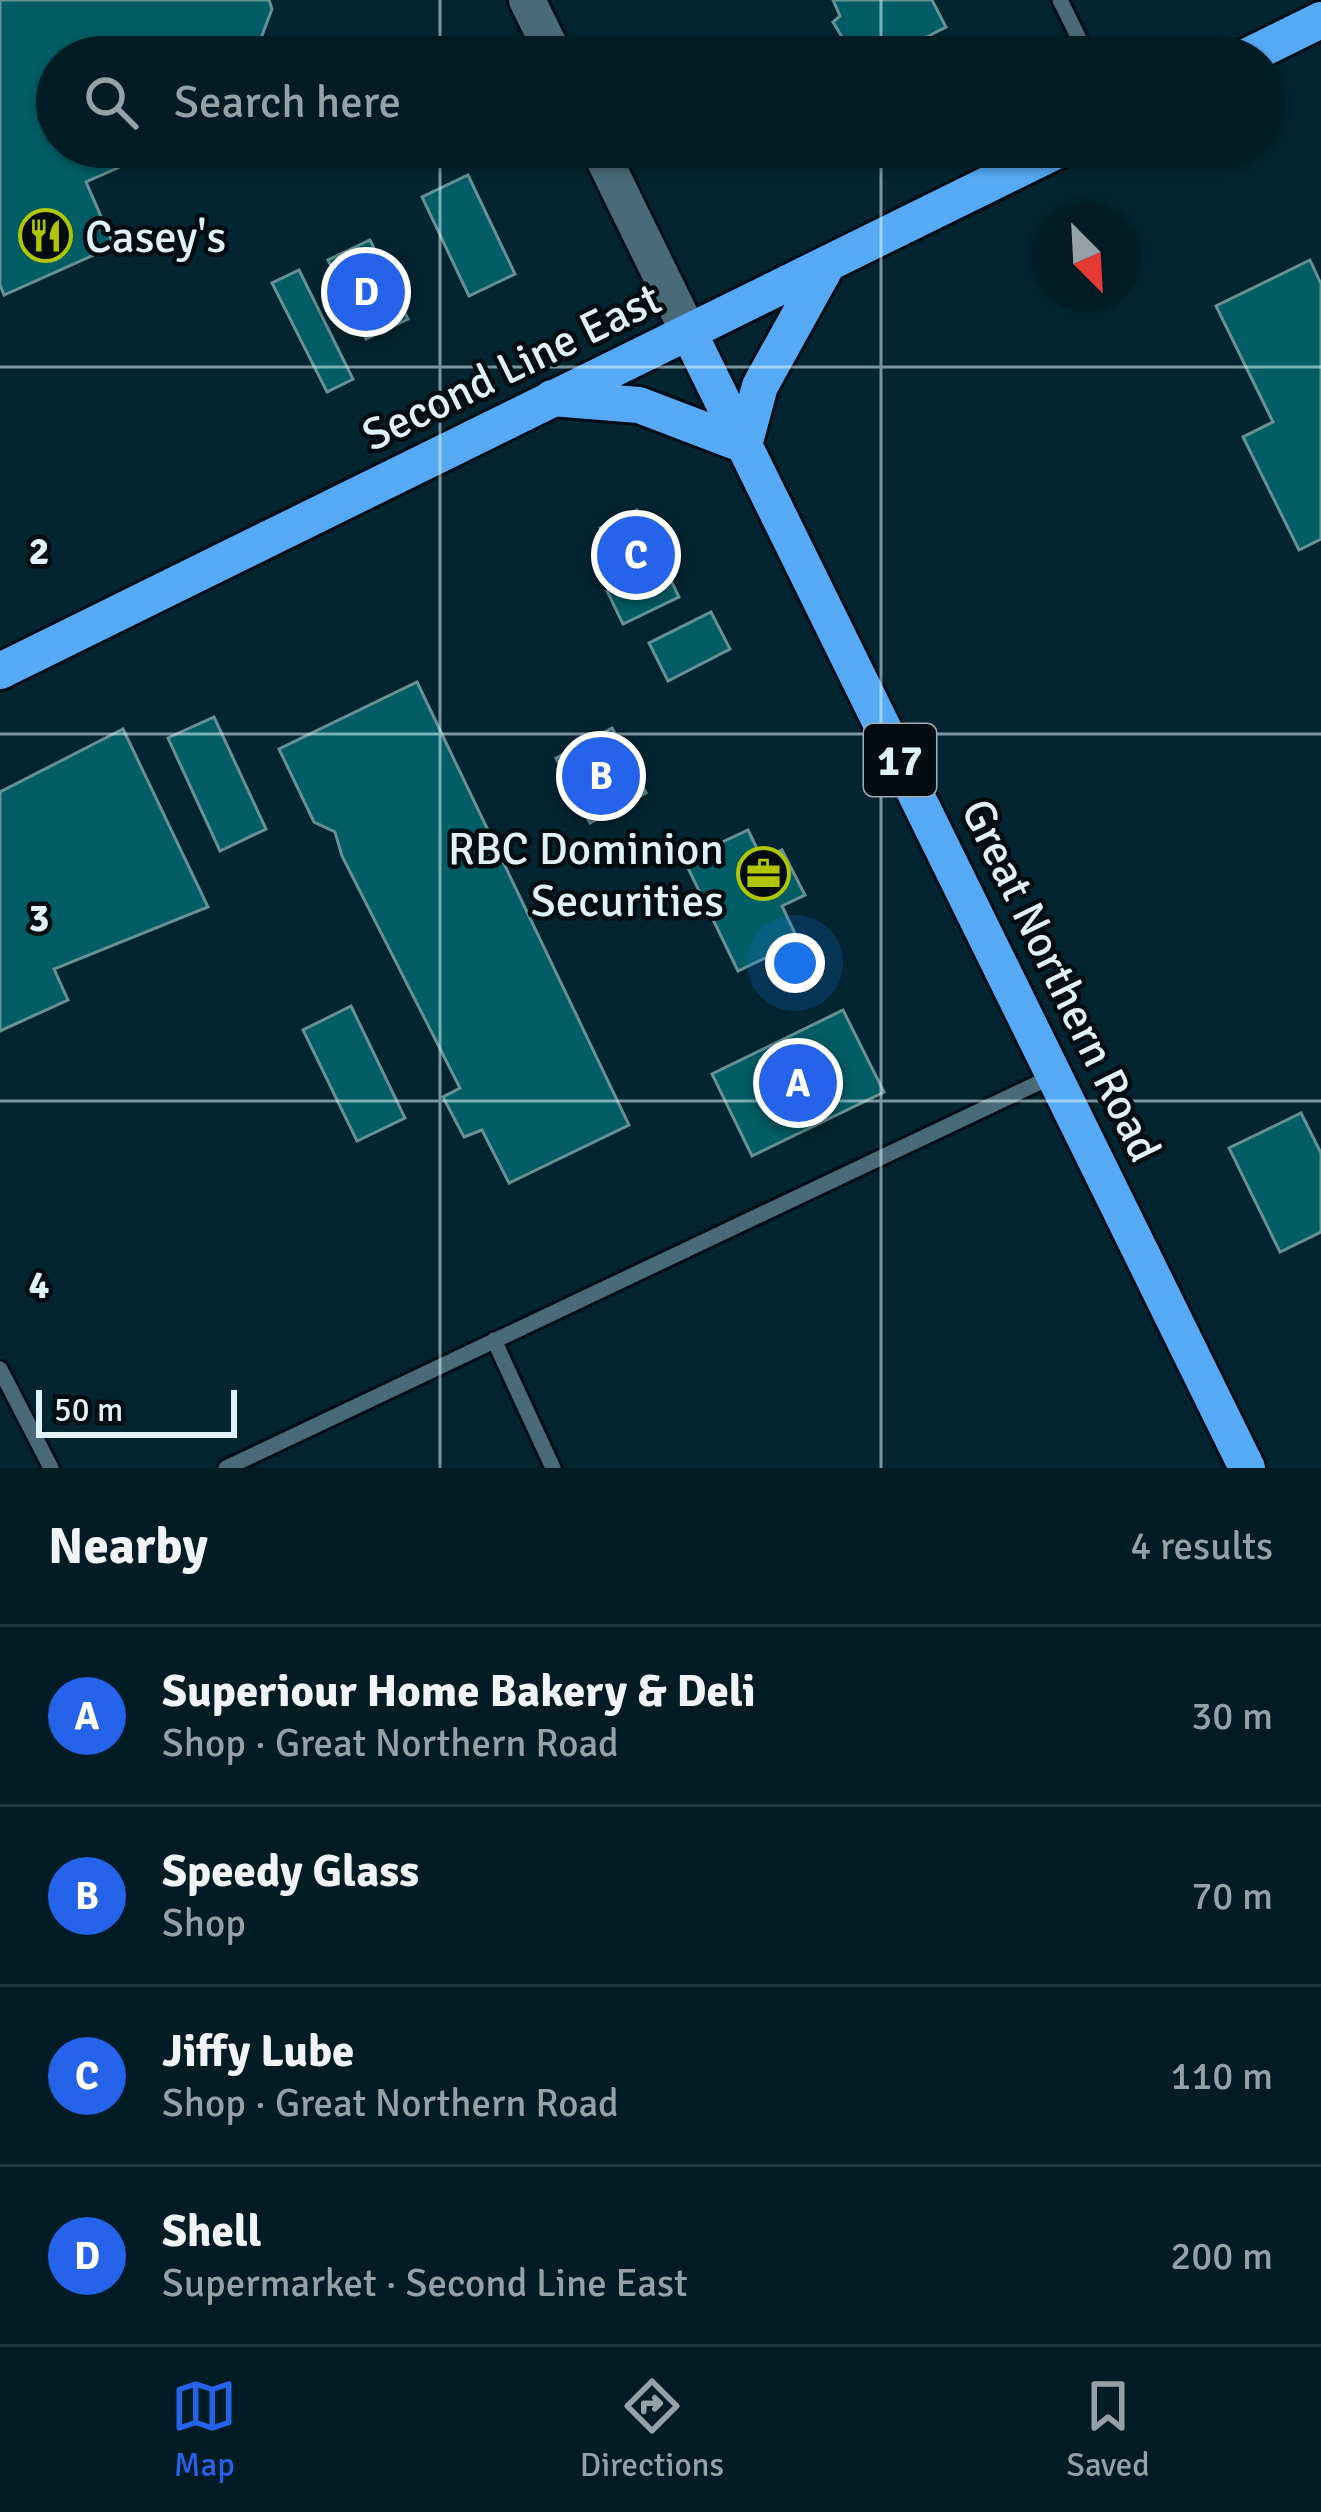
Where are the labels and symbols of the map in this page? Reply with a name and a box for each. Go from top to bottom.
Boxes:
north arrow [1033,204,1141,312]
restaurant icon: Casey's [18,208,74,264]
place label: Casey's [85,210,226,265]
pin: D [327,247,405,337]
street label: Second Line East [353,271,670,463]
pin: C [597,510,675,600]
text: 2 [28,527,50,575]
road number: 17 [864,724,936,796]
pin: B [562,731,640,821]
street label: Great Northern Road [949,790,1172,1171]
place label: RBC Dominion Securities [448,822,724,929]
office icon: RBC Dominion Securities [735,846,791,902]
text: 3 [28,894,50,942]
your location [765,933,825,993]
pin: A [759,1038,837,1128]
text: 4 [28,1261,50,1309]
scale bar [36,1384,237,1437]

